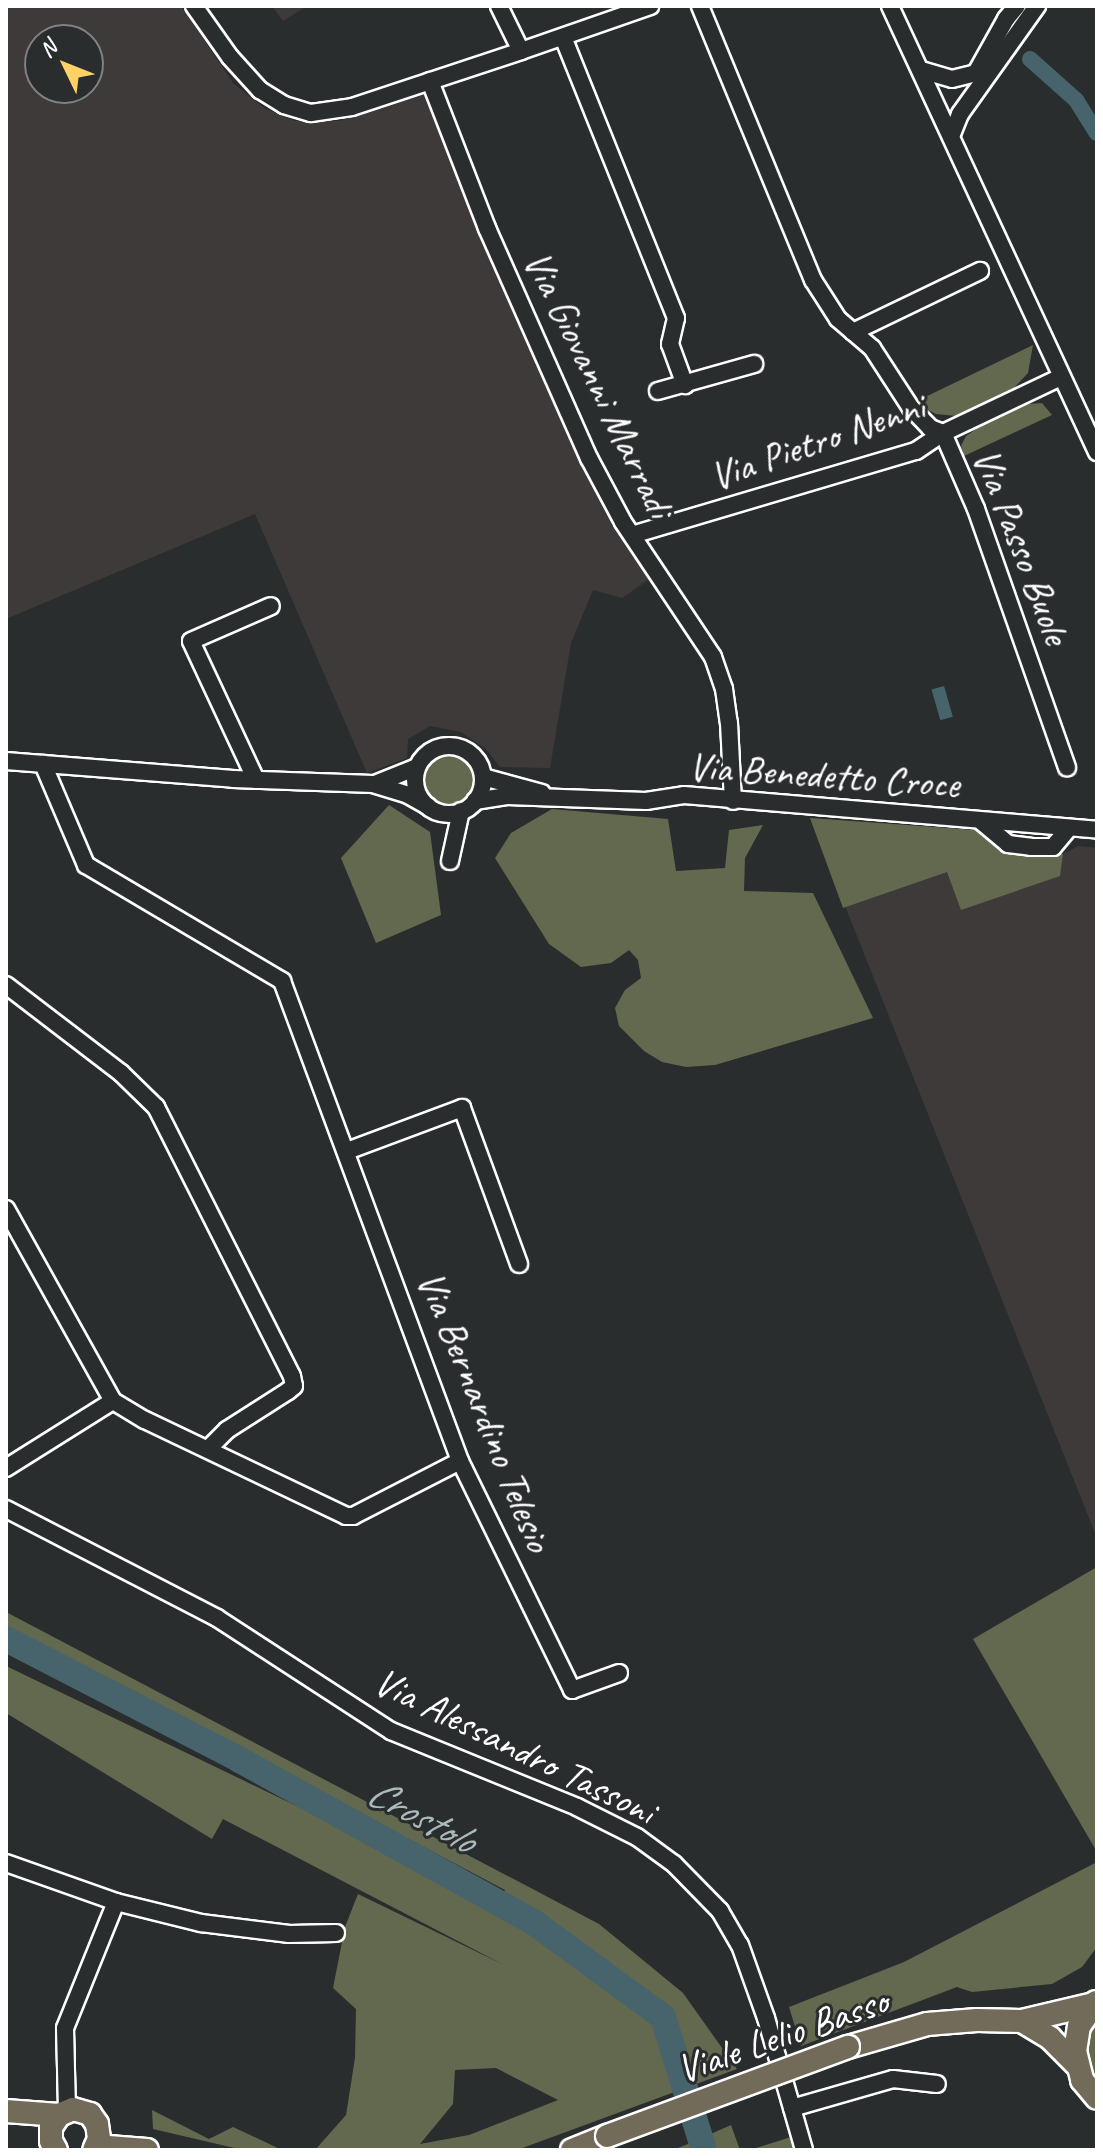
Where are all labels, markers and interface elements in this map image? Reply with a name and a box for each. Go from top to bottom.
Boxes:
north arrow [24,24,104,104]
text: N [33,34,63,64]
street label: Via Giovanni Marradi [514,243,684,525]
street label: Via Pietro Nenni [703,382,931,500]
street label: Via Passo Buole [962,440,1082,652]
street label: Via Benedetto Croce [687,742,961,808]
street label: Via Bernardino Telesio [407,1264,563,1558]
street label: Via Alessandro Tassoni [367,1657,663,1835]
water label: Crostolo [359,1767,483,1865]
street label: Viale Lelio Basso [670,1976,894,2094]

